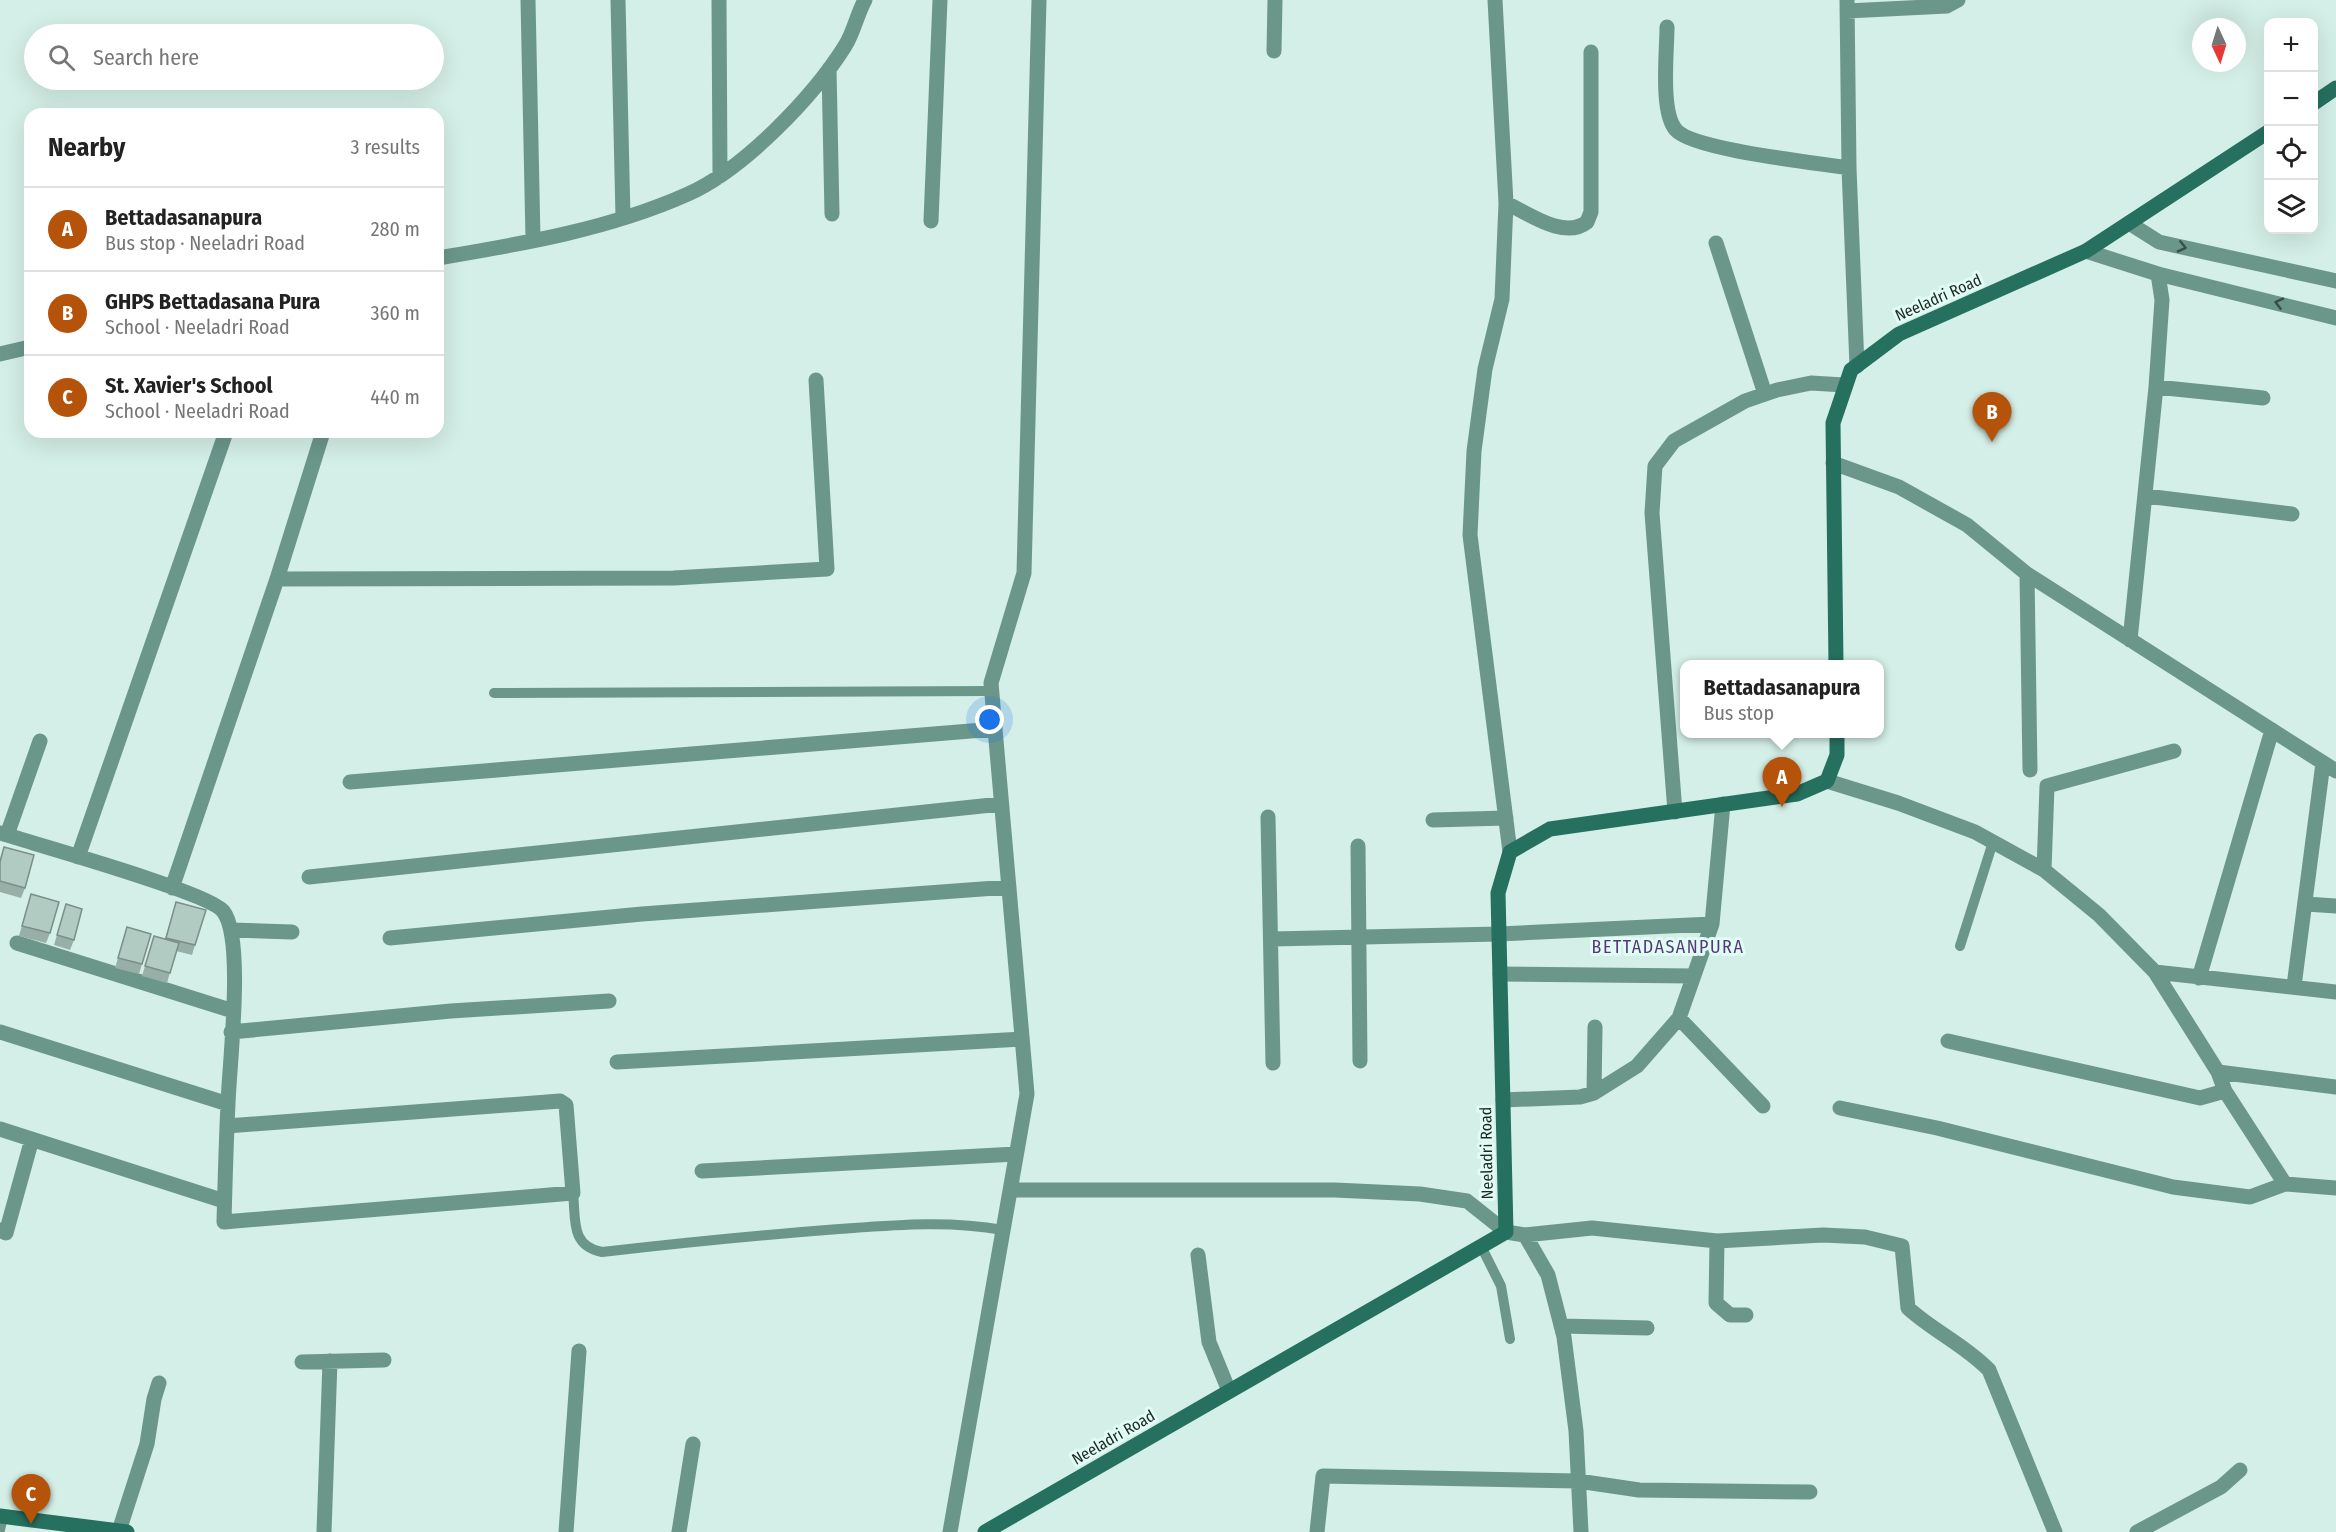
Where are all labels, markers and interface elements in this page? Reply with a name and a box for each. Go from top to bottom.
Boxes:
north arrow [2192,18,2246,72]
map controls [2264,18,2318,234]
button: + [2264,18,2318,72]
search box [24,24,444,90]
icon: search [45,41,78,74]
text: Search here [93,44,199,71]
button: − [2264,72,2318,126]
button: locate [2264,126,2318,180]
text: Nearby [48,132,125,163]
text: 3 results [351,135,420,159]
button: layers [2264,180,2318,234]
text: Bettadasanapura [105,204,262,231]
text: A [62,217,73,241]
text: 280 m [371,217,420,241]
text: Bus stop · Neeladri Road [105,231,305,255]
one-way arrow [2176,240,2186,253]
street label: Neeladri Road [1892,270,1984,325]
text: GHPS Bettadasana Pura [105,288,320,315]
one-way arrow [2275,298,2285,311]
text: B [62,301,73,325]
text: 360 m [371,301,420,325]
text: School · Neeladri Road [105,315,290,339]
text: St. Xavier's School [105,372,272,399]
text: C [62,385,73,409]
text: 440 m [370,385,420,409]
pin: B [1972,392,2012,442]
text: School · Neeladri Road [105,399,290,423]
popup [1680,660,1884,738]
text: Bettadasanapura [1703,674,1861,701]
text: Bus stop [1703,701,1774,725]
your location [975,705,1004,734]
pin: A [1762,758,1802,807]
district label: BETTADASANPURA [1592,936,1744,958]
street label: Neeladri Road [1476,1107,1497,1199]
street label: Neeladri Road [1068,1406,1158,1469]
pin: C [12,1474,51,1524]

